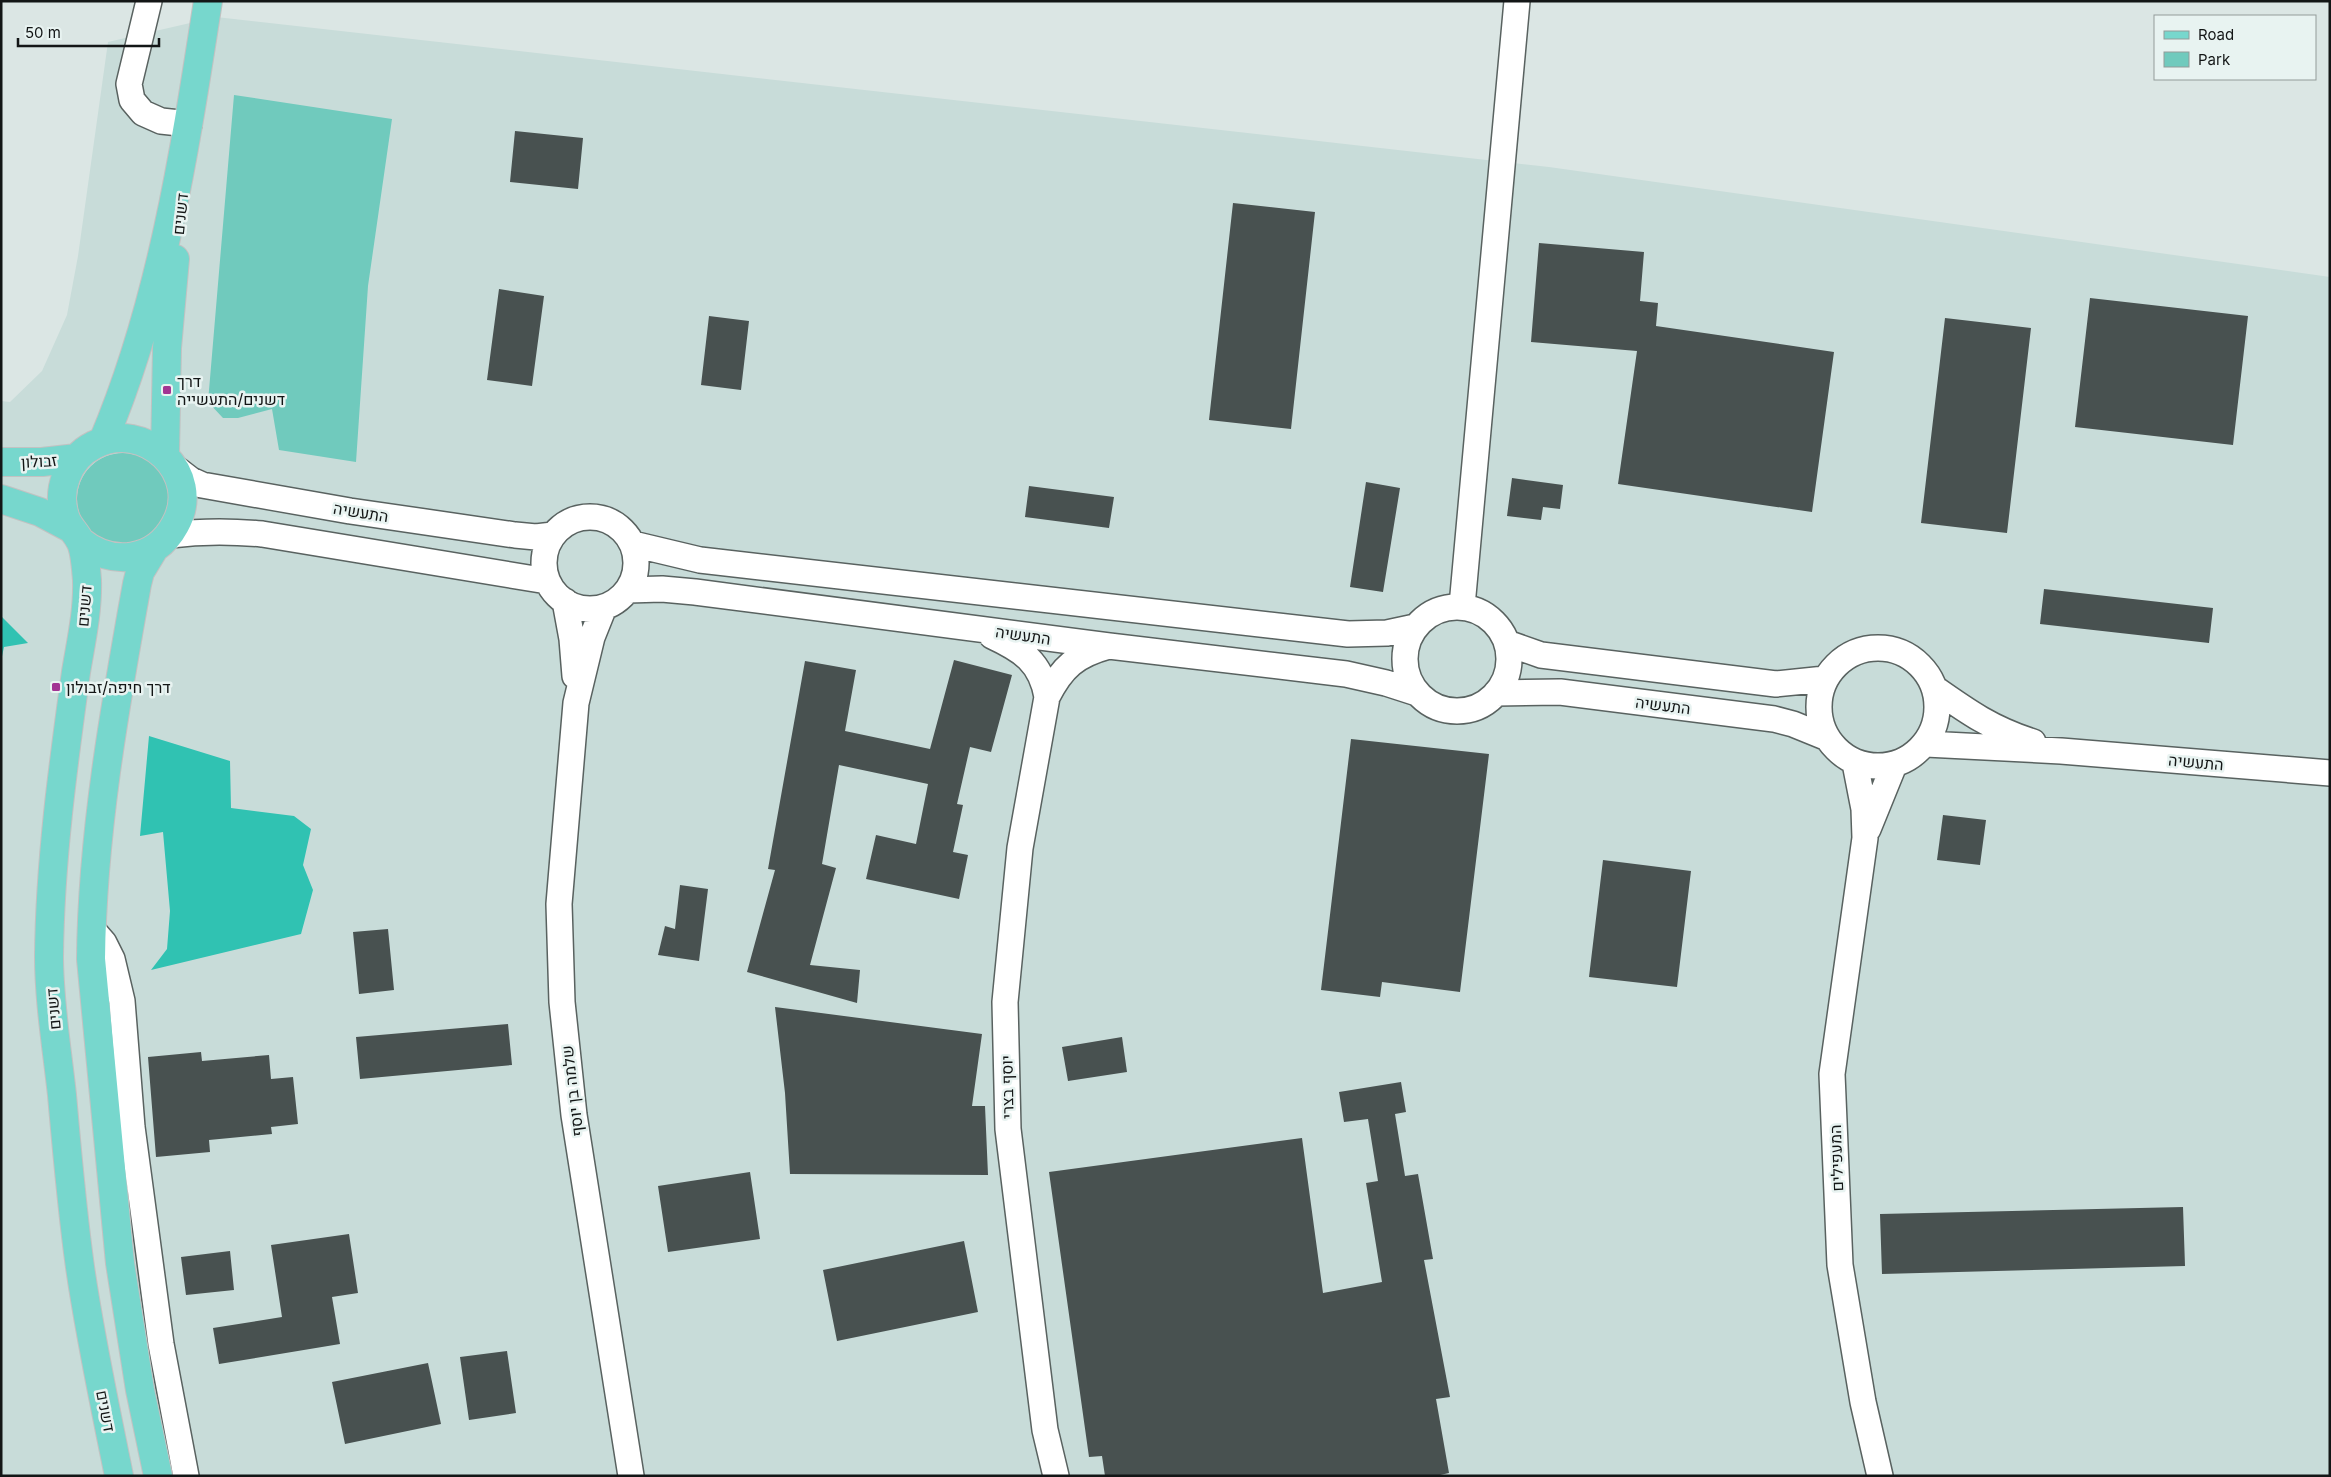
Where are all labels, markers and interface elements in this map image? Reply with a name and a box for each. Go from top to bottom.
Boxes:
scale bar [18,15,159,47]
legend [2154,15,2316,80]
text: 50 m [25,23,61,42]
text: Road [2198,25,2234,44]
text: Park [2198,50,2231,69]
street label: דשנים [168,192,192,236]
place label: דרך דשנים/התעשייה [177,371,285,409]
marker: דרך דשנים/התעשייה [161,384,173,396]
street label: זבולון [20,450,58,472]
street label: התעשיה [332,498,390,526]
street label: דשנים [72,584,96,628]
street label: התעשיה [994,621,1052,649]
place label: דרך חיפה/זבולון [66,677,171,697]
marker: דרך חיפה/זבולון [50,681,62,693]
street label: התעשיה [1634,692,1692,718]
street label: התעשיה [2167,750,2225,774]
street label: דשנים [41,987,65,1031]
street label: שלמה בן יוסף [556,1044,588,1138]
street label: יוסף בצרי [996,1055,1018,1119]
street label: המעפילים [1825,1124,1847,1192]
street label: דשנים [92,1389,120,1433]

